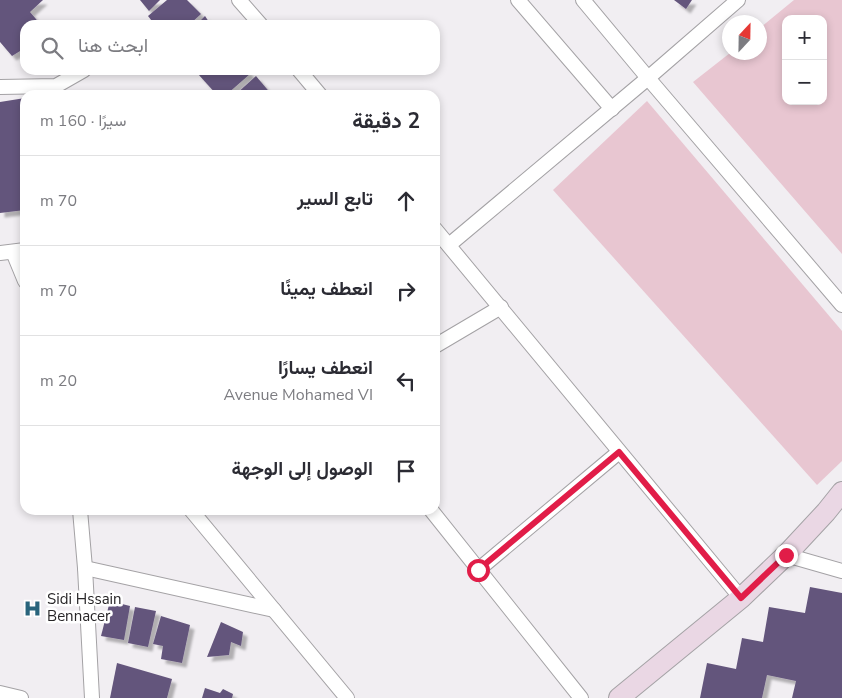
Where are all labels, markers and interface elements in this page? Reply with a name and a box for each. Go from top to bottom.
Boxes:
north arrow [722,15,767,60]
map controls [782,15,827,105]
button: + [782,15,827,60]
search box [20,20,440,75]
text: ابحث هنا [78,33,148,59]
icon: search [38,34,66,62]
button: − [782,60,827,105]
text: 2 دقيقة [352,107,420,135]
text: سيرًا · 160 m [40,110,126,132]
text: تابع السير [297,186,373,212]
icon: ahead [392,187,420,215]
text: 70 m [40,190,77,212]
text: انعطف يمينًا [280,276,373,302]
icon: right [392,277,420,305]
text: 70 m [40,280,77,302]
text: انعطف يسارًا [278,355,373,381]
icon: left [392,367,420,395]
text: 20 m [40,370,77,392]
text: Avenue Mohamed VI [224,384,373,406]
text: الوصول إلى الوجهة [231,456,373,482]
icon: arrive [392,457,420,485]
route end [775,544,798,567]
route start [467,559,490,582]
place label: Sidi Hssain Bennacer [47,589,122,626]
hospital icon: Sidi Hssain Bennacer [23,598,43,618]

